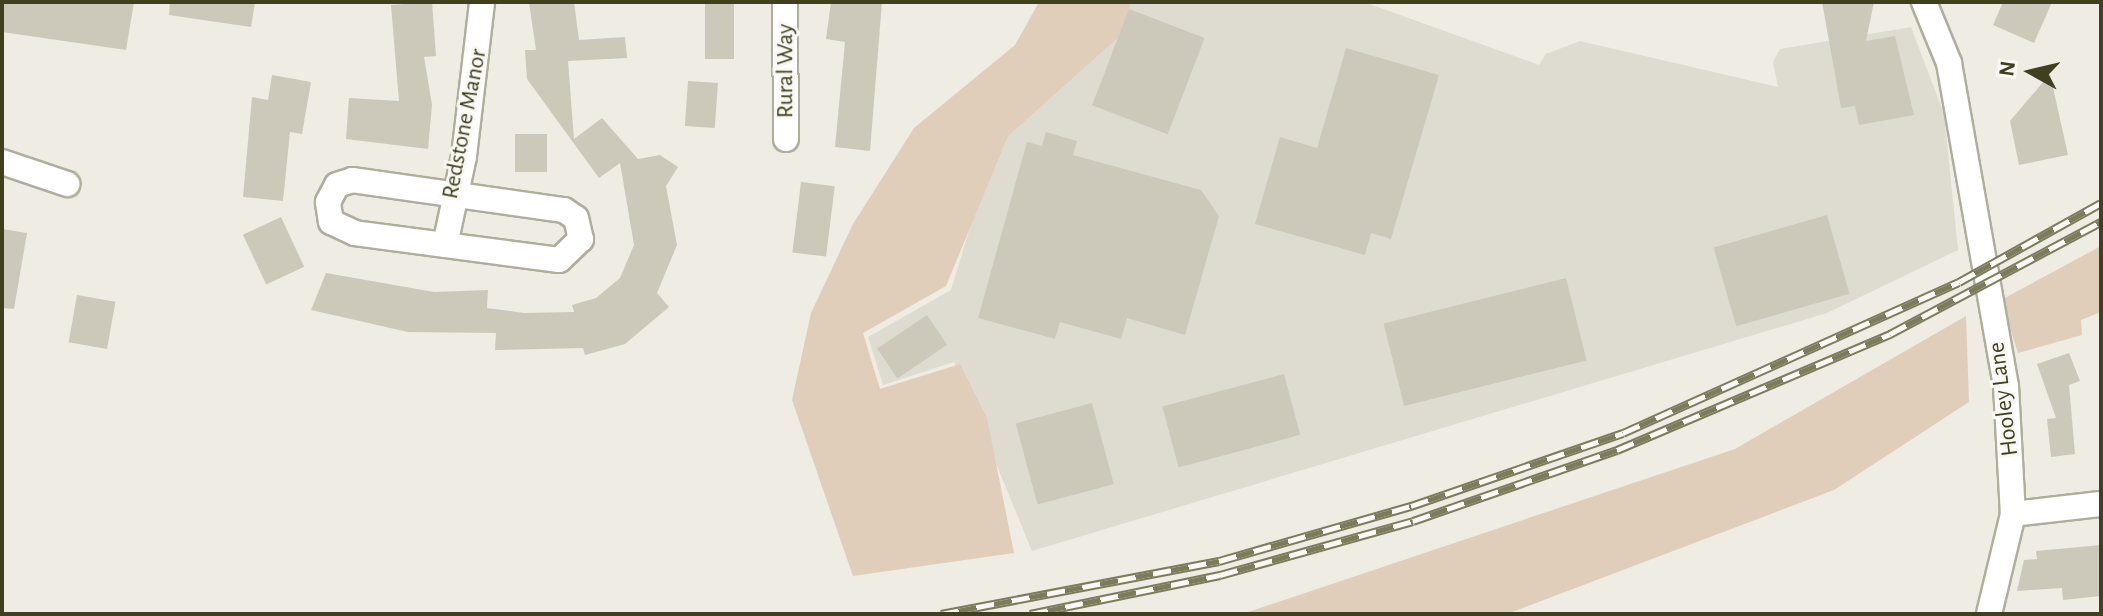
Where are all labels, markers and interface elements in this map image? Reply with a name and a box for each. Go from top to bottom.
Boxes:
street label: Rural Way [772,24,800,118]
north arrow [1991,32,2071,112]
street label: Redstone Manor [436,46,494,202]
text: N [1995,60,2019,78]
street label: Hooley Lane [1983,340,2025,458]

